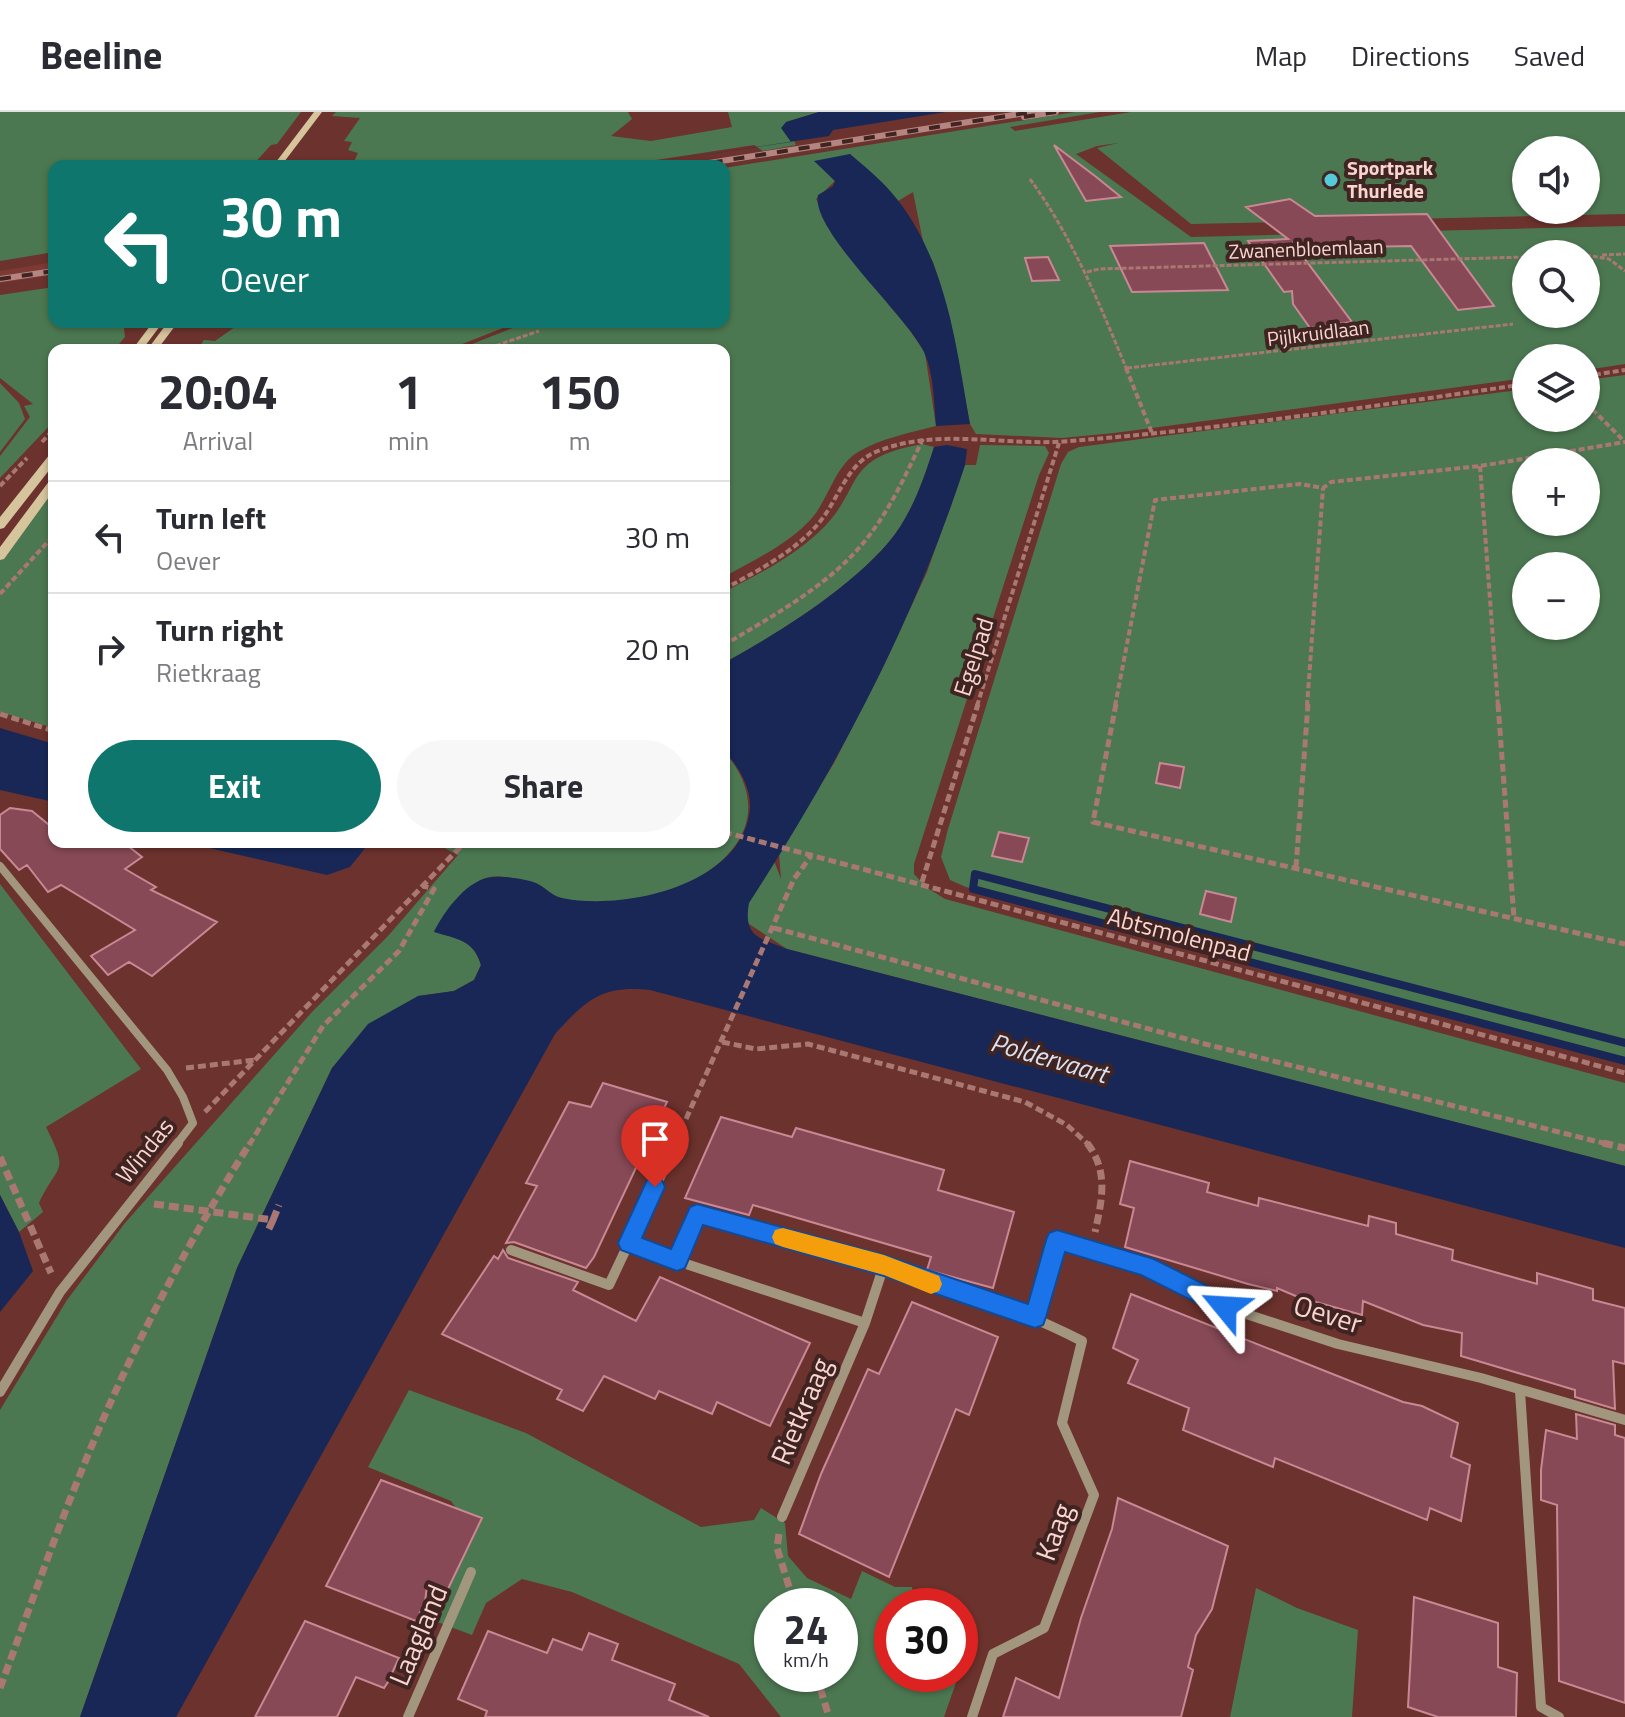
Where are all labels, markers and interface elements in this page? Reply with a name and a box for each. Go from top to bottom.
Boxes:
text: Beeline [40,26,162,84]
text: Map [1255,34,1307,77]
text: Directions [1351,34,1470,77]
text: Saved [1514,34,1585,77]
map controls [1512,136,1600,640]
button: sound [1512,136,1600,224]
place label: Sportpark Thurlede [1347,152,1434,206]
marker: Sportpark Thurlede [1322,171,1340,189]
text: 30 m [220,174,342,259]
icon: left [88,192,192,296]
street label: Zwanenbloemlaan [1228,230,1384,267]
button: search [1512,240,1600,328]
text: Oever [220,251,309,306]
street label: Pijlkruidlaan [1265,311,1371,354]
button: layers [1512,344,1600,432]
text: 20:04 [158,355,278,428]
text: 1 [395,355,422,428]
text: 150 [539,355,620,428]
text: Arrival [183,421,253,460]
text: min [388,421,429,460]
text: m [569,421,591,460]
button: + [1512,448,1600,536]
text: Turn left [156,495,266,541]
text: 30 m [625,514,690,560]
icon: left [88,515,132,559]
text: Oever [156,541,220,580]
button: − [1512,552,1600,640]
text: Turn right [156,607,284,653]
street label: Egelpad [944,613,1003,700]
text: 20 m [625,626,690,672]
icon: right [88,627,132,671]
text: Rietkraag [156,653,261,692]
button: Exit [88,740,381,832]
button: Share [397,740,690,832]
street label: Abtsmolenpad [1104,898,1255,970]
water label: Poldervaart [986,1022,1115,1094]
pin [621,1105,689,1187]
street label: Windas [107,1110,182,1191]
icon: arrive [633,1117,677,1161]
position arrow [1183,1265,1267,1349]
street label: Oever [1289,1283,1368,1344]
street label: Rietkraag [759,1350,842,1471]
street label: Kaag [1023,1497,1084,1567]
street label: Laagland [377,1578,458,1692]
speed limit sign: 30 [874,1588,978,1692]
text: 24 [784,1599,828,1660]
text: km/h [783,1644,829,1675]

